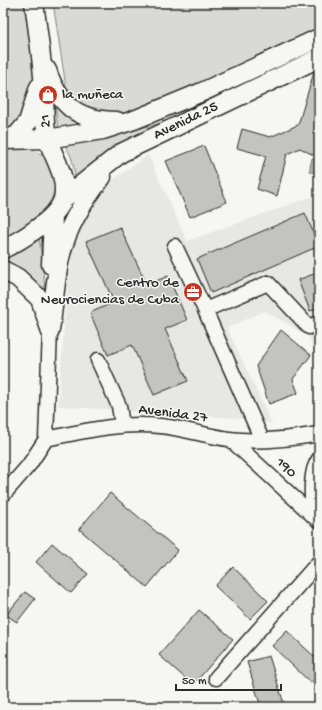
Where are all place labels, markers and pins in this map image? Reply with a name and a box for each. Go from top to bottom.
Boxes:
shop icon: la muñeca [37,84,59,106]
place label: la muñeca [62,86,124,104]
place label: Centro de Neurociencias de Cuba [41,274,180,309]
office icon: Centro de Neurociencias de Cuba [182,281,204,303]

